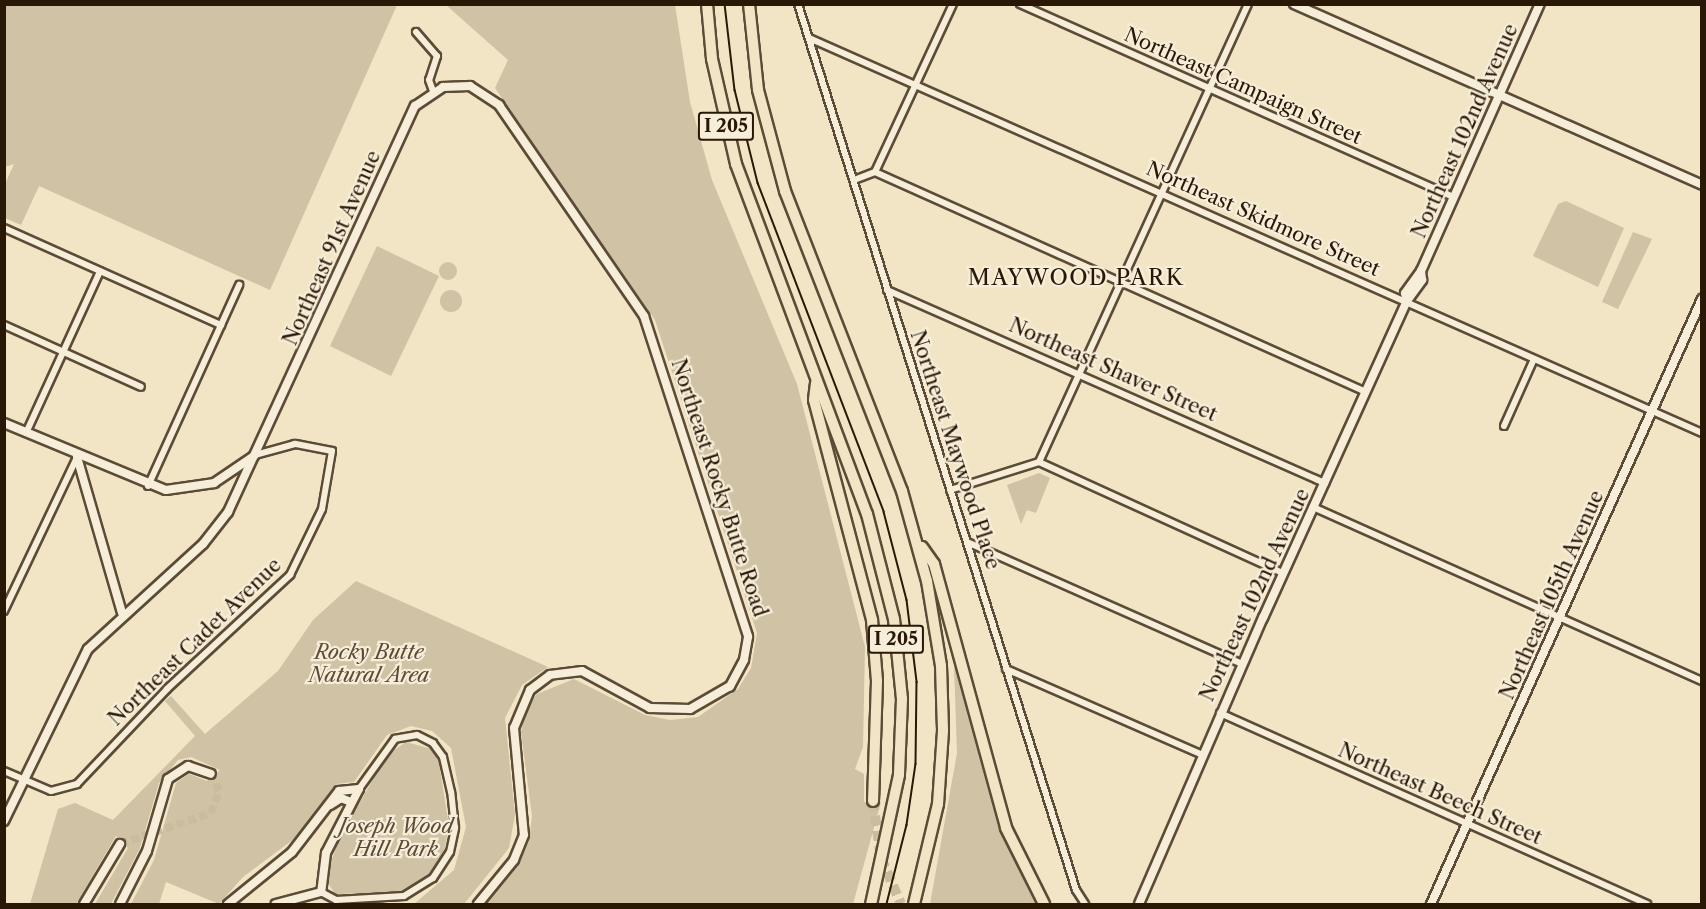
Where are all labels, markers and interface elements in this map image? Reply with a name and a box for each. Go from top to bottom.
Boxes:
street label: Northeast 102nd Avenue [1407,20,1523,242]
street label: Northeast Campaign Street [1120,23,1366,149]
road number: I 205 [698,111,754,141]
street label: Northeast 91st Avenue [278,147,386,349]
street label: Northeast Skidmore Street [1143,157,1383,281]
district label: MAYWOOD PARK [968,265,1184,291]
street label: Northeast Shaver Street [1005,313,1221,427]
street label: Northeast Maywood Place [905,328,1005,572]
street label: Northeast Rocky Butte Road [666,356,772,620]
street label: Northeast 102nd Avenue [1195,484,1315,706]
street label: Northeast 105th Avenue [1495,486,1609,704]
street label: Northeast Cadet Avenue [103,553,287,731]
road number: I 205 [868,624,924,654]
park label: Rocky Butte Natural Area [309,641,429,688]
street label: Northeast Beech Street [1334,738,1546,850]
park label: Joseph Wood Hill Park [339,814,453,861]

